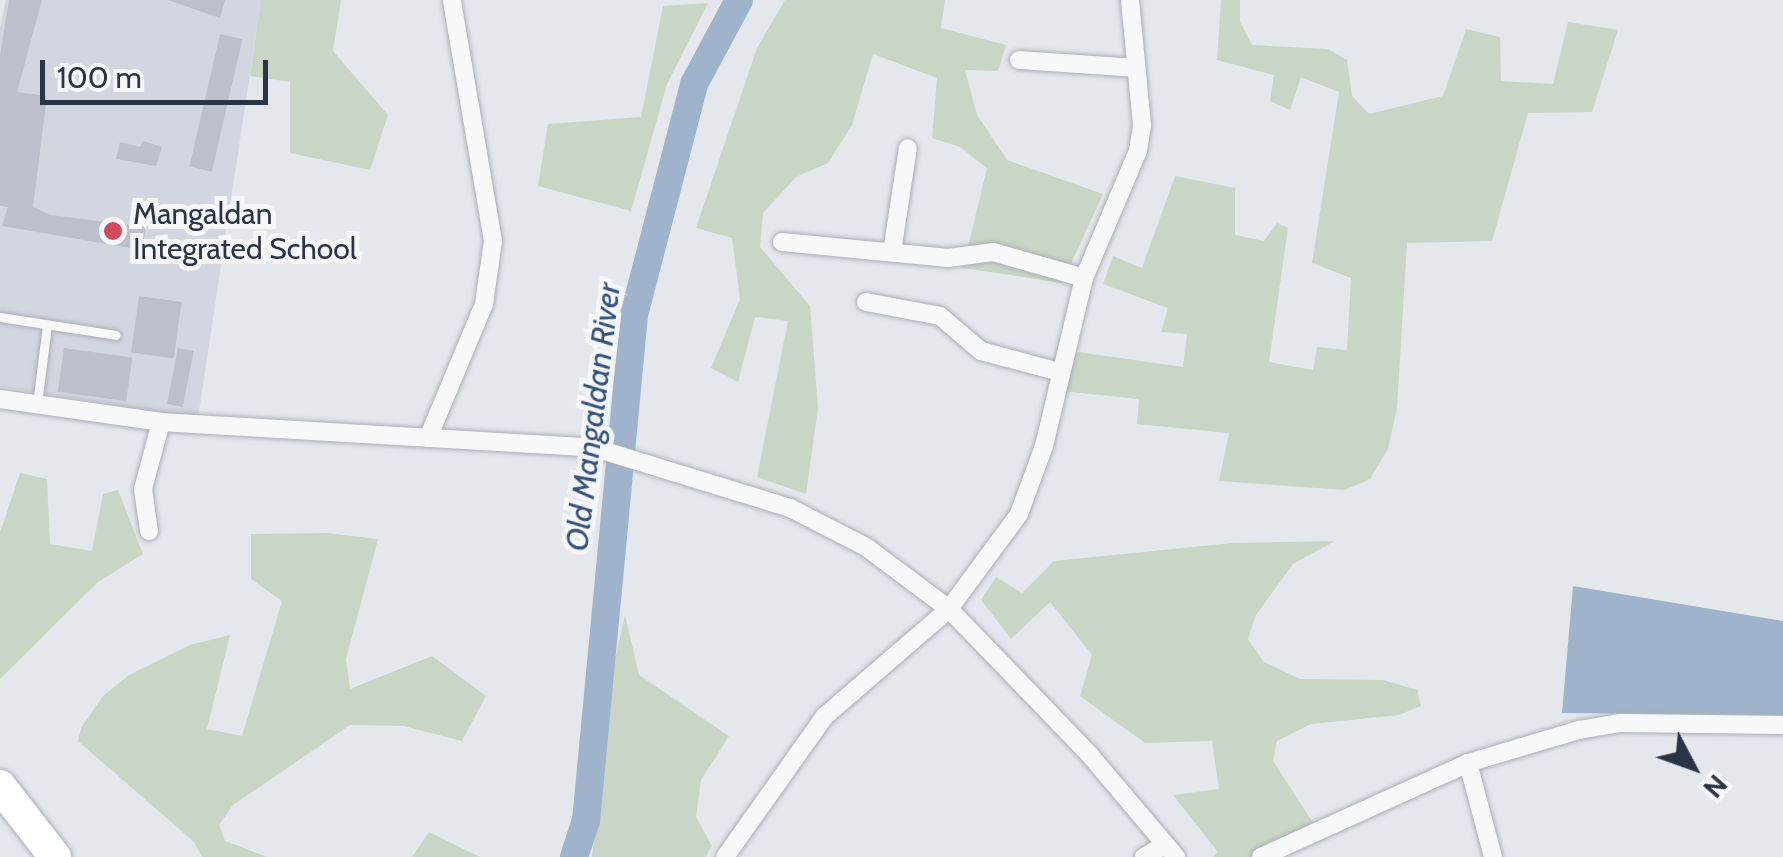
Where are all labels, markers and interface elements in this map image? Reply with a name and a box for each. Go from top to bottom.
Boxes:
scale bar [45,40,272,102]
text: 100 m [57,59,142,96]
place label: Mangaldan Integrated School [133,196,357,266]
marker: Mangaldan Integrated School [102,220,124,242]
water label: Old Mangaldan River [558,281,628,553]
north arrow [1643,717,1743,817]
text: N [1696,768,1735,805]

